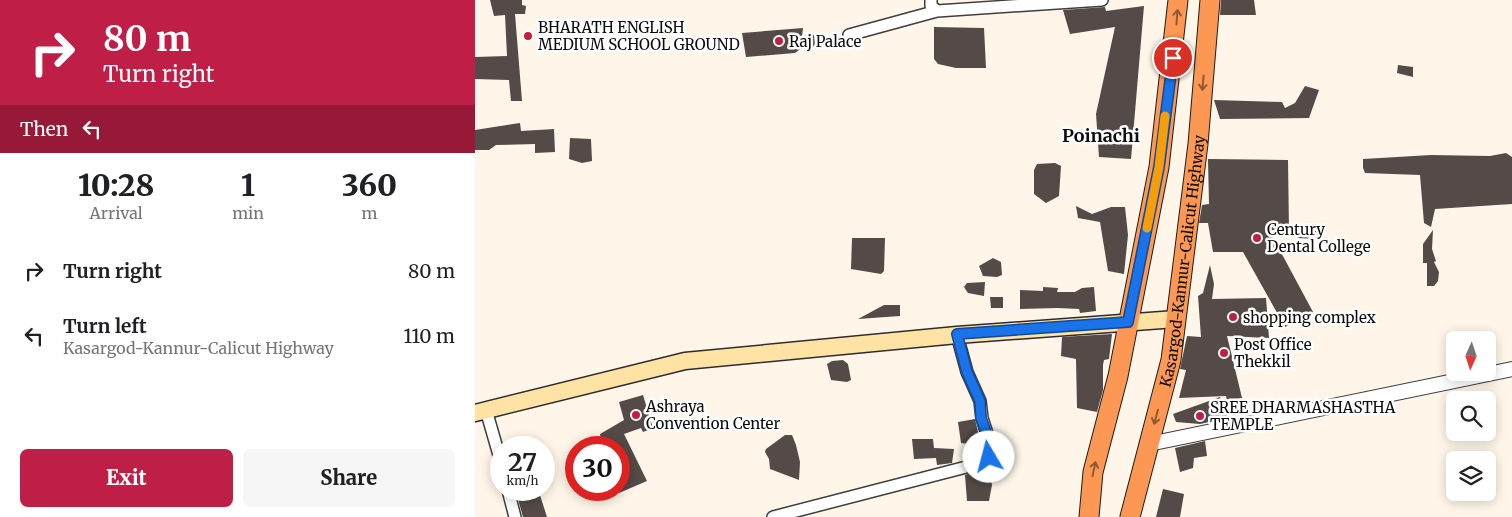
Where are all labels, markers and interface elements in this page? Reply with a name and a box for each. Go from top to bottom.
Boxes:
one-way arrow [1173,9,1182,25]
text: 80 m [103,17,191,61]
place label: BHARATH ENGLISH MEDIUM SCHOOL GROUND [538,18,740,54]
icon: right [20,20,85,85]
marker: BHARATH ENGLISH MEDIUM SCHOOL GROUND [522,30,534,42]
place label: Raj Palace [789,32,861,51]
marker: Raj Palace [773,35,785,47]
pin [1152,37,1194,79]
icon: arrive [1159,44,1187,72]
text: Turn right [103,60,214,88]
one-way arrow [1198,75,1208,91]
icon: left [78,115,106,143]
text: Then [20,117,68,141]
district label: Poinachi [1062,124,1140,147]
street label: Kasargod-Kannur-Calicut Highway [1155,134,1208,389]
text: 10:28 [78,166,154,204]
text: 1 [241,166,255,204]
text: 360 [342,166,397,204]
text: Arrival [89,203,143,223]
text: min [232,203,264,223]
text: m [361,203,377,223]
place label: Century Dental College [1267,220,1371,256]
marker: Century Dental College [1251,232,1263,244]
icon: right [20,257,48,285]
text: Turn right [63,259,162,283]
text: 80 m [408,259,455,283]
place label: shopping complex [1243,308,1376,327]
marker: shopping complex [1227,311,1239,323]
text: Turn left [63,314,147,338]
icon: left [20,322,48,350]
text: 110 m [404,324,455,348]
north arrow [1446,331,1496,381]
map controls [1446,331,1496,501]
place label: Post Office Thekkil [1234,335,1312,371]
text: Kasargod-Kannur-Calicut Highway [63,338,334,358]
marker: Post Office Thekkil [1218,347,1230,359]
button: search [1446,391,1496,441]
place label: Ashraya Convention Center [645,397,780,433]
place label: SREE DHARMASHASTHA TEMPLE [1210,398,1396,434]
marker: Ashraya Convention Center [630,409,642,421]
one-way arrow [1150,409,1160,425]
marker: SREE DHARMASHASTHA TEMPLE [1194,410,1206,422]
position arrow [962,430,1014,482]
speed limit sign: 30 [565,436,630,501]
text: 27 [508,446,537,478]
button: Exit [20,449,233,507]
button: Share [243,449,455,507]
button: layers [1446,451,1496,501]
one-way arrow [1090,461,1099,477]
text: km/h [507,473,538,488]

